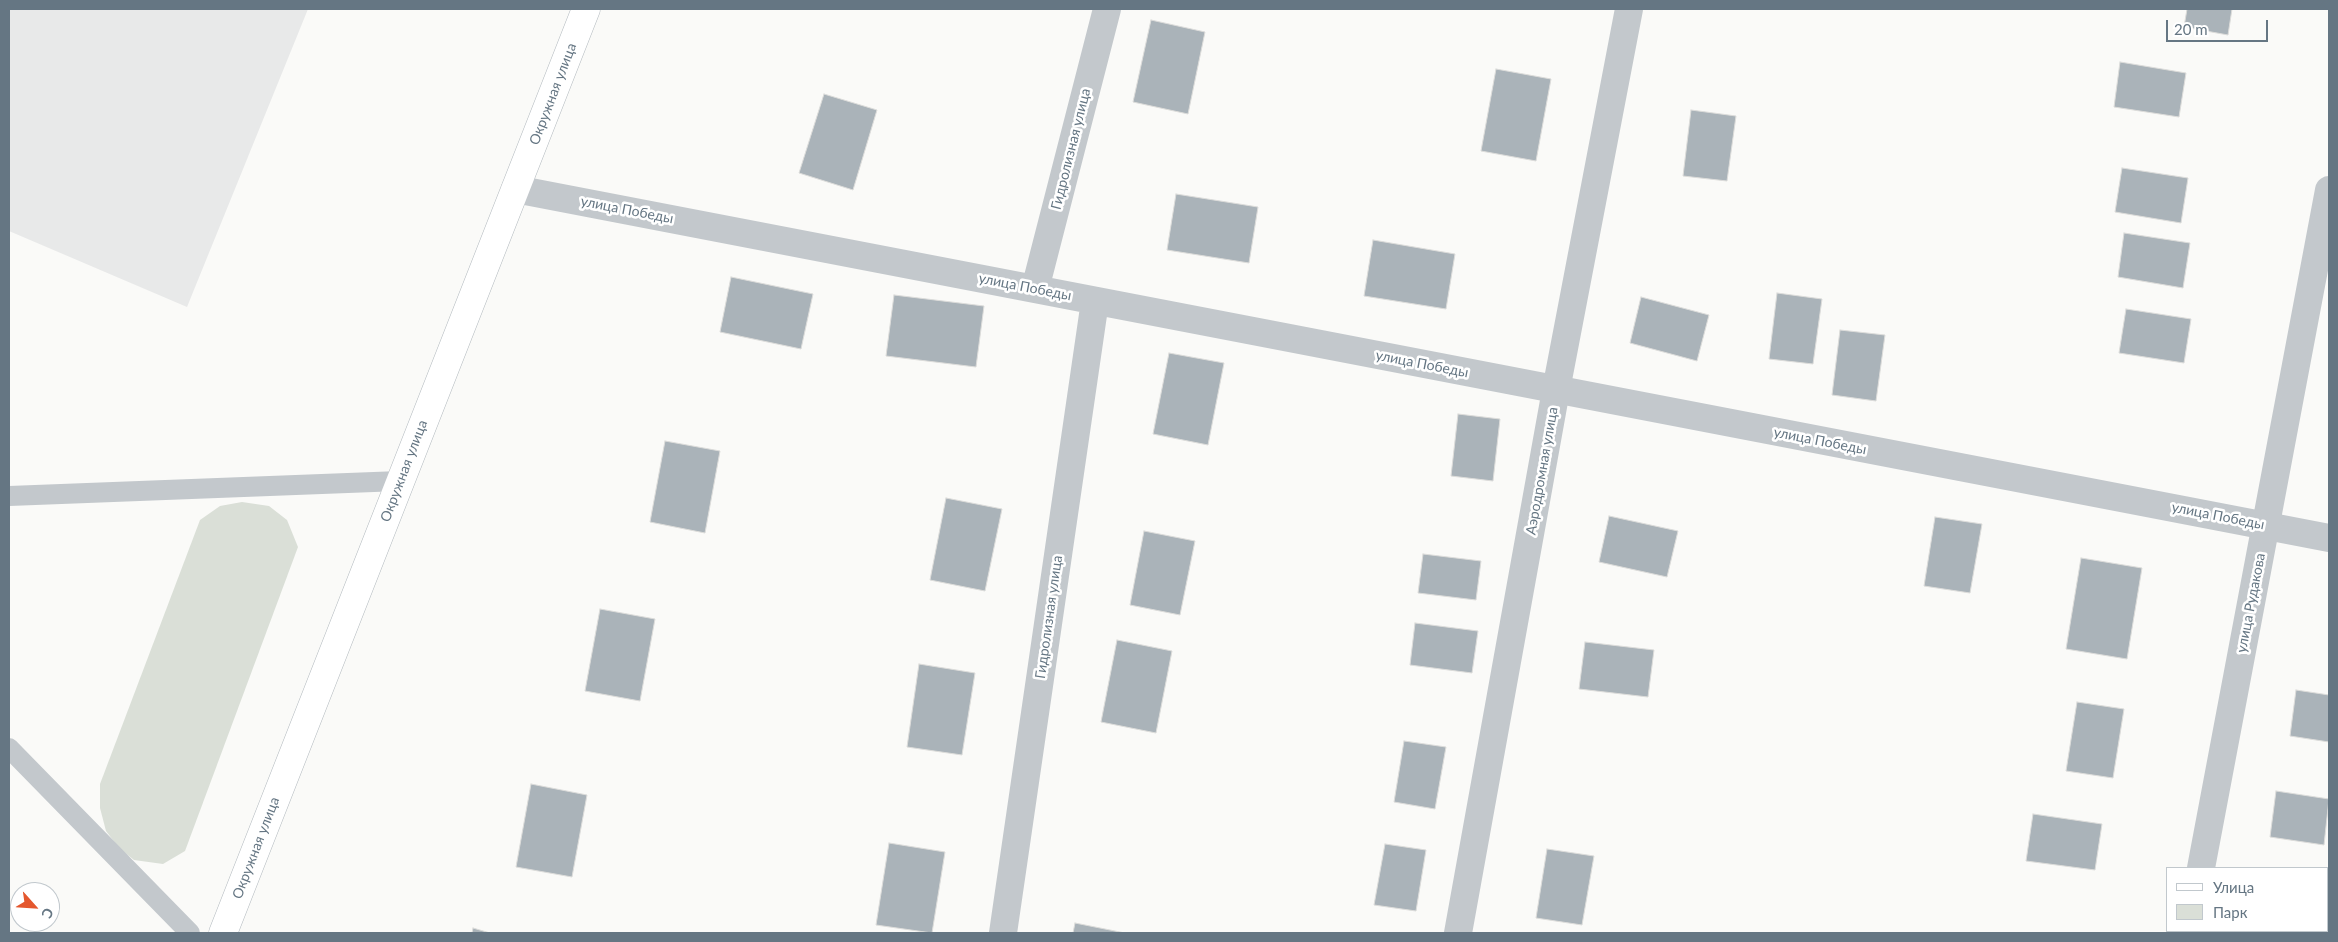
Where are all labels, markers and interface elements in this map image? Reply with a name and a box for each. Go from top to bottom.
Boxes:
scale bar [2168,10,2270,42]
text: 20 m [2174,20,2208,38]
street label: Окружная улица [526,41,580,147]
street label: Гидролизная улица [1048,87,1094,211]
street label: улица Победы [579,193,675,227]
street label: улица Победы [977,270,1073,304]
street label: улица Победы [1374,347,1470,381]
street label: Аэродромная улица [1522,406,1562,536]
street label: Окружная улица [377,418,431,524]
street label: улица Победы [1772,424,1868,458]
street label: улица Победы [2170,499,2266,533]
street label: улица Рудакова [2233,552,2269,654]
street label: Гидролизная улица [1032,554,1066,680]
street label: Окружная улица [229,795,283,901]
legend [2166,867,2328,932]
text: Улица [2213,878,2254,896]
north arrow [10,882,60,932]
text: Парк [2213,903,2247,921]
text: С [38,905,58,921]

